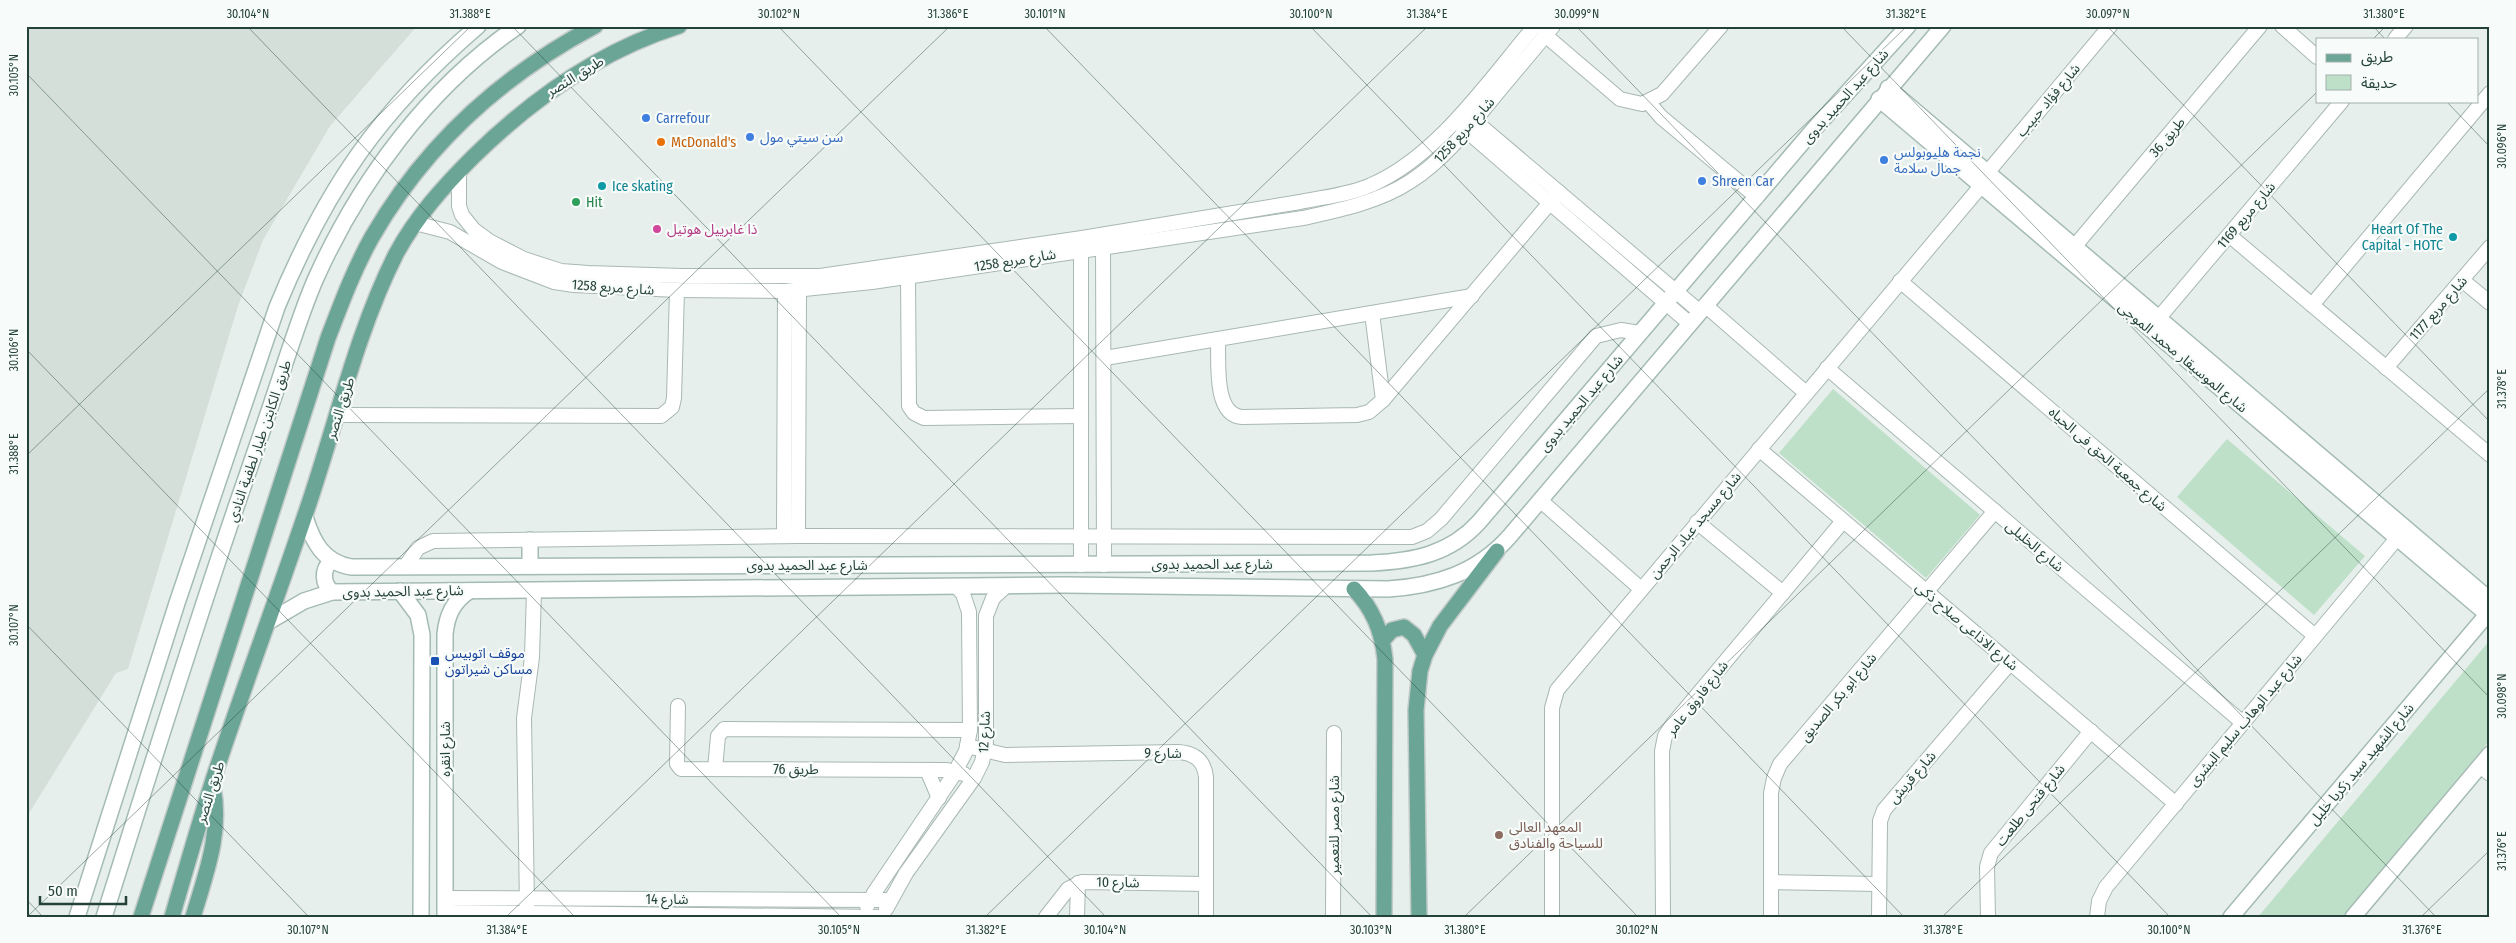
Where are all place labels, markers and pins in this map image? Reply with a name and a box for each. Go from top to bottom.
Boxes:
place label: Carrefour [656,110,710,127]
marker: Carrefour [640,112,652,124]
place label: سن سيتي مول [760,129,843,148]
marker: سن سيتي مول [744,131,756,143]
place label: McDonald's [671,134,736,151]
marker: McDonald's [655,136,667,148]
place label: نجمة هليوبولس جمال سلامة [1894,144,1981,177]
marker: نجمة هليوبولس جمال سلامة [1878,154,1890,166]
place label: Shreen Car [1712,173,1774,190]
marker: Shreen Car [1696,175,1708,187]
place label: Ice skating [612,178,673,195]
marker: Ice skating [596,180,608,192]
place label: Hit [586,194,603,211]
marker: Hit [570,196,582,208]
place label: ذا غابرييل هوتيل [667,221,758,238]
place label: Heart Of The Capital - HOTC [2362,221,2443,254]
marker: ذا غابرييل هوتيل [651,223,663,235]
marker: Heart Of The Capital - HOTC [2447,231,2459,243]
place label: موقف اتوبيس مساكن شيراتون [445,645,533,678]
marker: موقف اتوبيس مساكن شيراتون [429,655,441,667]
place label: المعهد العالى للسياحة والفنادق [1509,819,1603,852]
marker: المعهد العالى للسياحة والفنادق [1493,829,1505,841]

